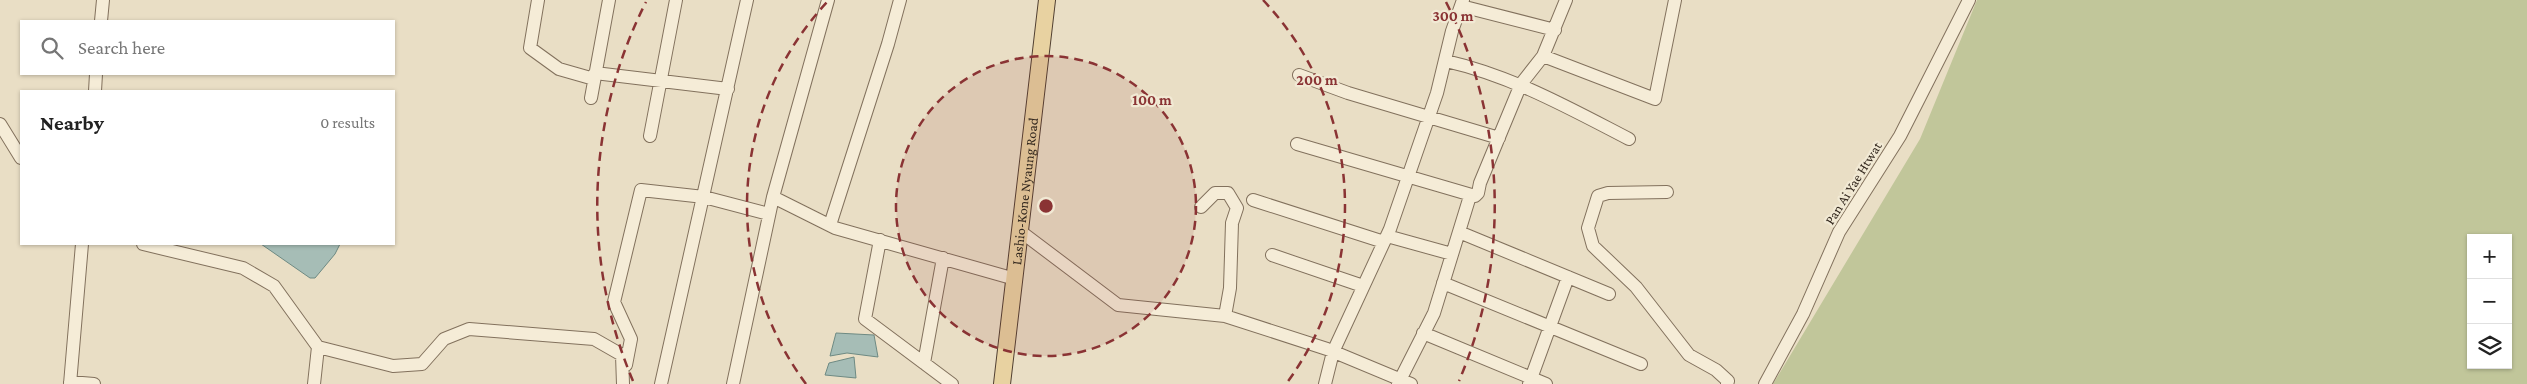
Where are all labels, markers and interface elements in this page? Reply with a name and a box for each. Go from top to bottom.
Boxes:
text: 300 m [1432,8,1474,24]
search box [20,20,395,75]
icon: search [38,34,66,62]
text: Search here [78,37,165,58]
text: 200 m [1296,72,1338,88]
text: 100 m [1132,92,1172,108]
text: Nearby [40,111,104,135]
text: 0 results [320,114,375,131]
street label: Lashio-Kone Nyaung Road [1008,116,1041,266]
street label: Pan Ai Yae Htwat [1821,138,1885,227]
centre of rings [1037,197,1055,215]
map controls [2467,234,2512,369]
button: + [2467,234,2512,279]
button: − [2467,279,2512,324]
button: layers [2467,324,2512,369]

